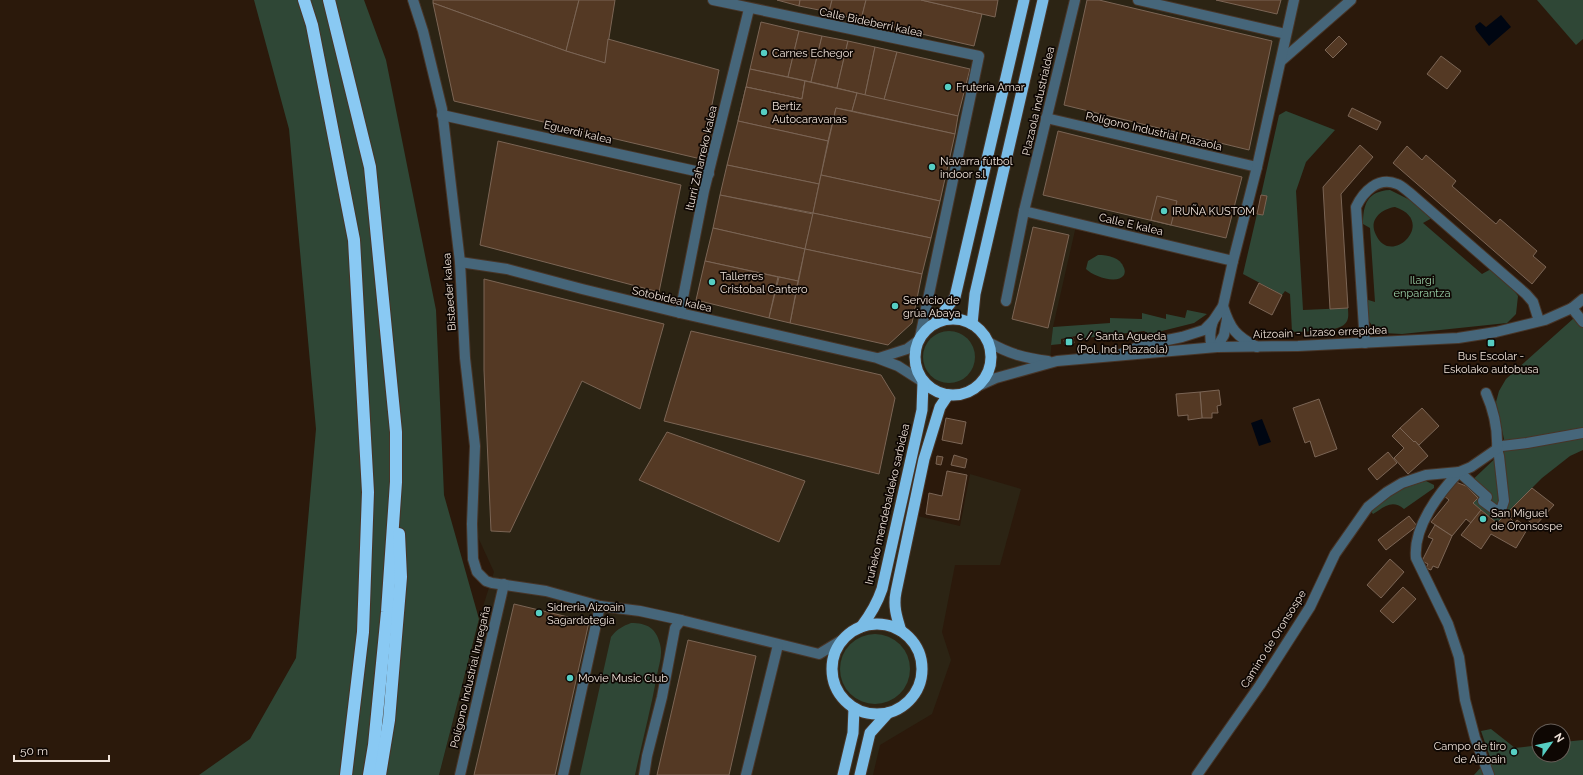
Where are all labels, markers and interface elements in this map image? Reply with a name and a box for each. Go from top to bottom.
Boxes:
street label: Calle Bideberri kalea [818,5,924,40]
street label: Plazaola industrialdea [1020,45,1057,157]
place label: Carnes Echegor [772,47,853,60]
marker: Carnes Echegor [759,48,769,58]
place label: Frutería Amar [956,81,1025,94]
marker: Frutería Amar [943,82,953,92]
place label: Bertiz Autocaravanas [772,100,847,126]
street label: Iturri Zaharreko kalea [683,104,720,212]
marker: Bertiz Autocaravanas [759,107,769,117]
street label: Polígono Industrial Plazaola [1084,109,1223,154]
street label: Eguerdi kalea [543,118,613,147]
place label: Navarra fútbol indoor s.l [940,155,1013,181]
marker: Navarra fútbol indoor s.l [927,162,937,172]
place label: IRUÑA KUSTOM [1172,204,1255,218]
marker: IRUÑA KUSTOM [1159,206,1169,216]
street label: Calle E kalea [1097,211,1164,238]
street label: Bistaeder kalea [440,253,459,331]
place label: Tallerres Cristobal Cantero [720,270,808,296]
park label: Ilargi enparantza [1394,274,1450,300]
marker: Tallerres Cristobal Cantero [707,277,717,287]
street label: Sotobidea kalea [631,284,713,315]
place label: Servicio de grúa Abaya [903,294,961,320]
marker: Servicio de grúa Abaya [890,301,900,311]
street label: Aitzoain - Lizaso errepidea [1253,324,1387,341]
place label: c / Santa Agueda (Pol. Ind. Plazaola) [1077,330,1168,356]
marker: c / Santa Agueda (Pol. Ind. Plazaola) [1064,337,1074,347]
marker: Bus Escolar - Eskolako autobusa [1486,338,1496,348]
place label: Bus Escolar - Eskolako autobusa [1443,350,1539,376]
street label: Iruñeko mendebaldeko sarbidea [863,422,912,586]
place label: San Miguel de Oronsospe [1491,507,1563,533]
marker: San Miguel de Oronsospe [1478,514,1488,524]
street label: Camino de Oronsospe [1238,587,1309,691]
place label: Sidreria Aizoain Sagardotegia [547,601,624,627]
street label: Polígono Industrial Iruregaña [448,605,493,749]
marker: Sidreria Aizoain Sagardotegia [534,608,544,618]
place label: Movie Music Club [578,672,668,685]
marker: Movie Music Club [565,673,575,683]
north arrow [1531,723,1571,763]
text: N [1551,731,1567,745]
scale bar [14,737,109,763]
place label: Campo de tiro de Aizoain [1434,740,1506,766]
text: 50 m [20,744,48,758]
marker: Campo de tiro de Aizoain [1509,747,1519,757]

